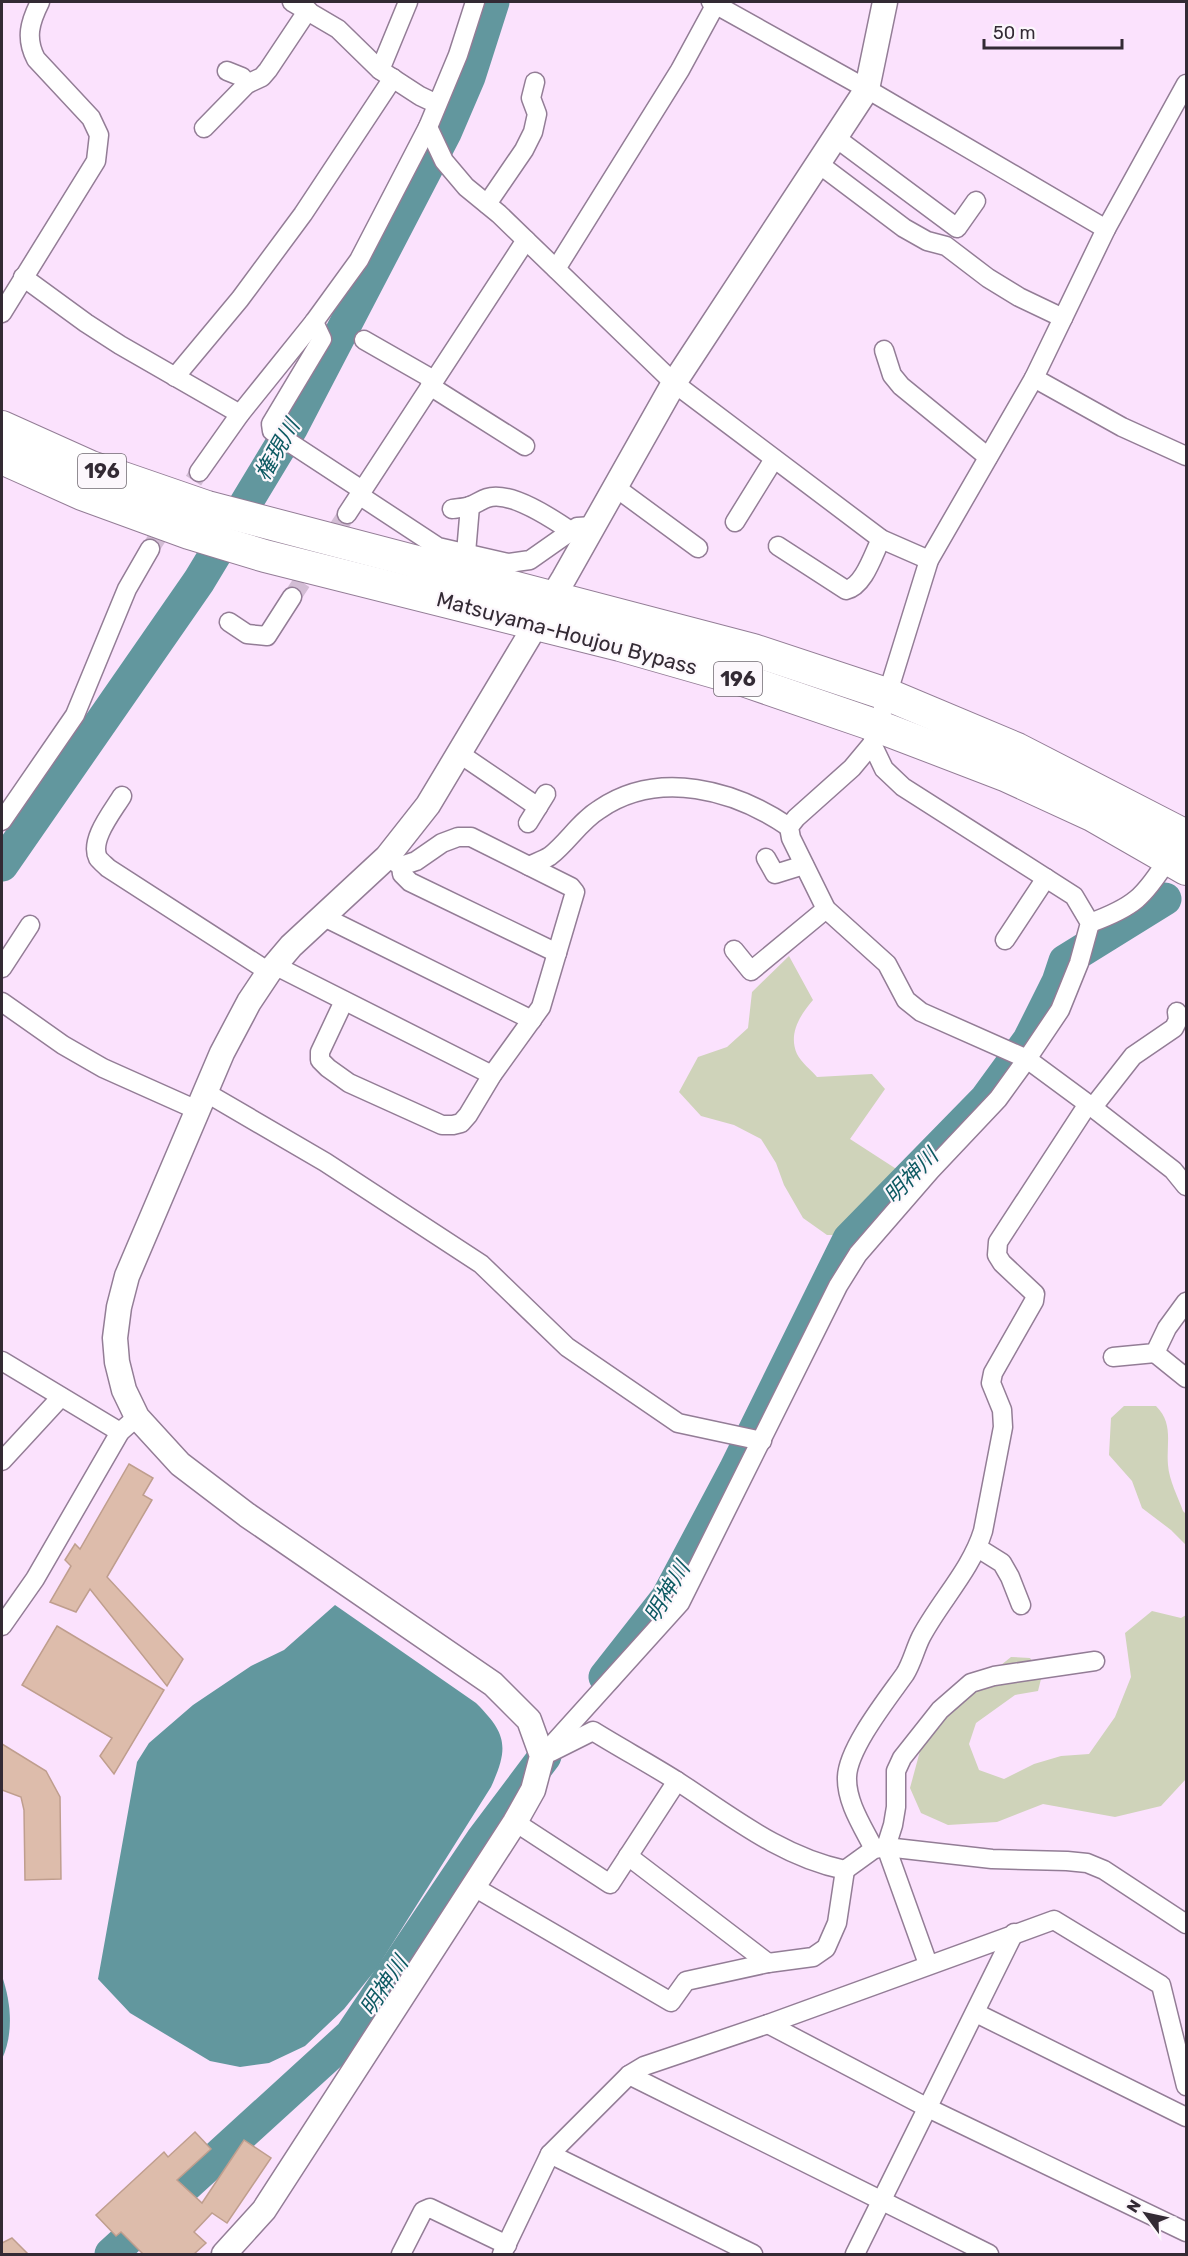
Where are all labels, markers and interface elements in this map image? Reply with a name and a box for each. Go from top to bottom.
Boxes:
scale bar [984,12,1122,50]
text: 50 m [993,22,1036,44]
water label: 権現川 [249,413,306,485]
road number: 196 [78,454,126,488]
street label: Matsuyama-Houjou Bypass [434,586,700,680]
road number: 196 [714,662,762,696]
water label: 明神川 [878,1141,945,1209]
water label: 明神川 [638,1555,697,1627]
water label: 明神川 [354,1949,415,2021]
north arrow [1116,2184,1176,2244]
text: N [1123,2196,1145,2216]

